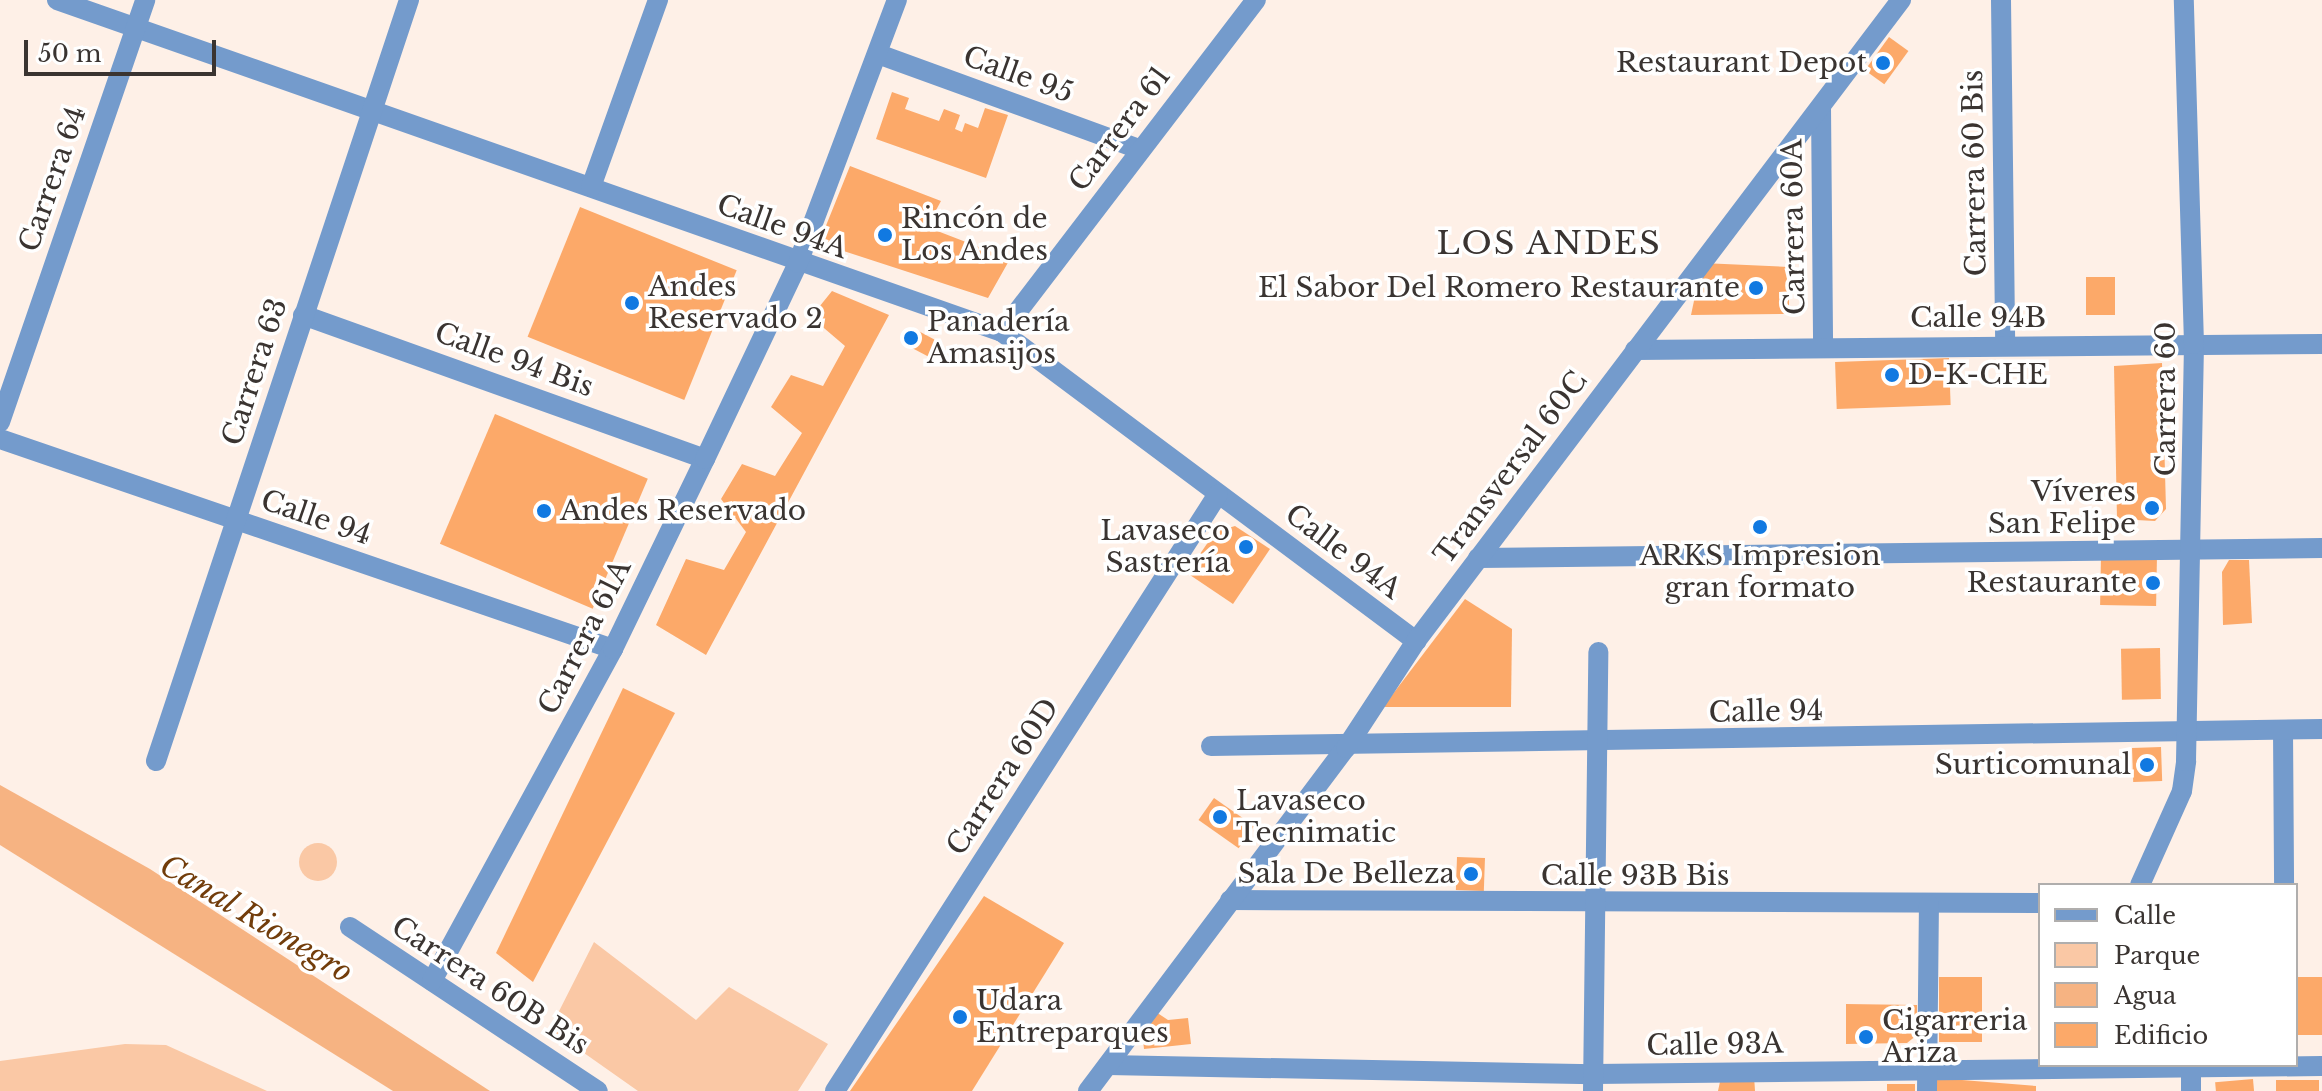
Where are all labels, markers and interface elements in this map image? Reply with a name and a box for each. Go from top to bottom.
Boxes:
scale bar [28,24,220,74]
text: 50 m [38,39,101,68]
street label: Calle 95 [959,40,1077,110]
place label: Restaurant Depot [1616,46,1867,80]
marker: Restaurant Depot [1874,54,1892,72]
street label: Carrera 61 [1062,60,1178,198]
street label: Carrera 60 Bis [1956,69,1994,277]
street label: Carrera 64 [12,102,94,256]
street label: Carrera 60A [1776,138,1812,316]
street label: Calle 94A [712,188,852,266]
place label: Rincón de Los Andes [901,202,1049,268]
district label: LOS ANDES [1436,224,1662,262]
marker: Rincón de Los Andes [876,226,894,244]
place label: Andes Reservado 2 [648,270,823,336]
place label: El Sabor Del Romero Restaurante [1257,271,1740,305]
marker: El Sabor Del Romero Restaurante [1747,279,1765,297]
street label: Carrera 63 [215,294,295,450]
marker: Andes Reservado 2 [623,294,641,312]
street label: Calle 94B [1910,301,2046,335]
place label: Panadería Amasijos [927,305,1070,371]
street label: Calle 94 Bis [430,316,598,404]
street label: Carrera 60 [2149,321,2183,477]
marker: Panadería Amasijos [902,329,920,347]
place label: D-K-CHE [1908,358,2048,392]
street label: Transversal 60C [1428,365,1594,571]
marker: D-K-CHE [1883,366,1901,384]
place label: Víveres San Felipe [1988,475,2136,541]
street label: Calle 94 [256,483,376,553]
place label: Andes Reservado [560,494,806,528]
street label: Calle 94A [1278,498,1408,606]
marker: Víveres San Felipe [2143,499,2161,517]
marker: Andes Reservado [535,502,553,520]
place label: Lavaseco Sastrería [1100,514,1230,580]
marker: ARKS Impresion gran formato [1751,518,1769,536]
marker: Lavaseco Sastrería [1237,538,1255,556]
place label: ARKS Impresion gran formato [1639,539,1881,605]
street label: Carrera 61A [532,554,638,720]
place label: Restaurante [1967,566,2137,600]
marker: Restaurante [2144,574,2162,592]
street label: Carrera 60D [940,692,1066,862]
street label: Calle 94 [1708,694,1824,730]
place label: Surticomunal [1935,748,2131,782]
marker: Surticomunal [2138,756,2156,774]
place label: Lavaseco Tecnimatic [1236,784,1396,850]
marker: Lavaseco Tecnimatic [1211,808,1229,826]
water label: Canal Rionegro [153,847,359,991]
place label: Sala De Belleza [1237,857,1455,891]
street label: Calle 93B Bis [1541,859,1729,893]
marker: Sala De Belleza [1462,865,1480,883]
legend [2038,883,2298,1067]
text: Calle [2114,901,2176,930]
street label: Carrera 60B Bis [385,910,595,1062]
text: Parque [2114,941,2200,970]
text: Agua [2114,981,2176,1010]
place label: Udara Entreparques [976,984,1169,1050]
place label: Cigarreria Ariza [1882,1004,2027,1070]
marker: Udara Entreparques [951,1008,969,1026]
text: Edificio [2114,1021,2208,1050]
street label: Calle 93A [1646,1027,1784,1063]
marker: Cigarreria Ariza [1857,1028,1875,1046]

